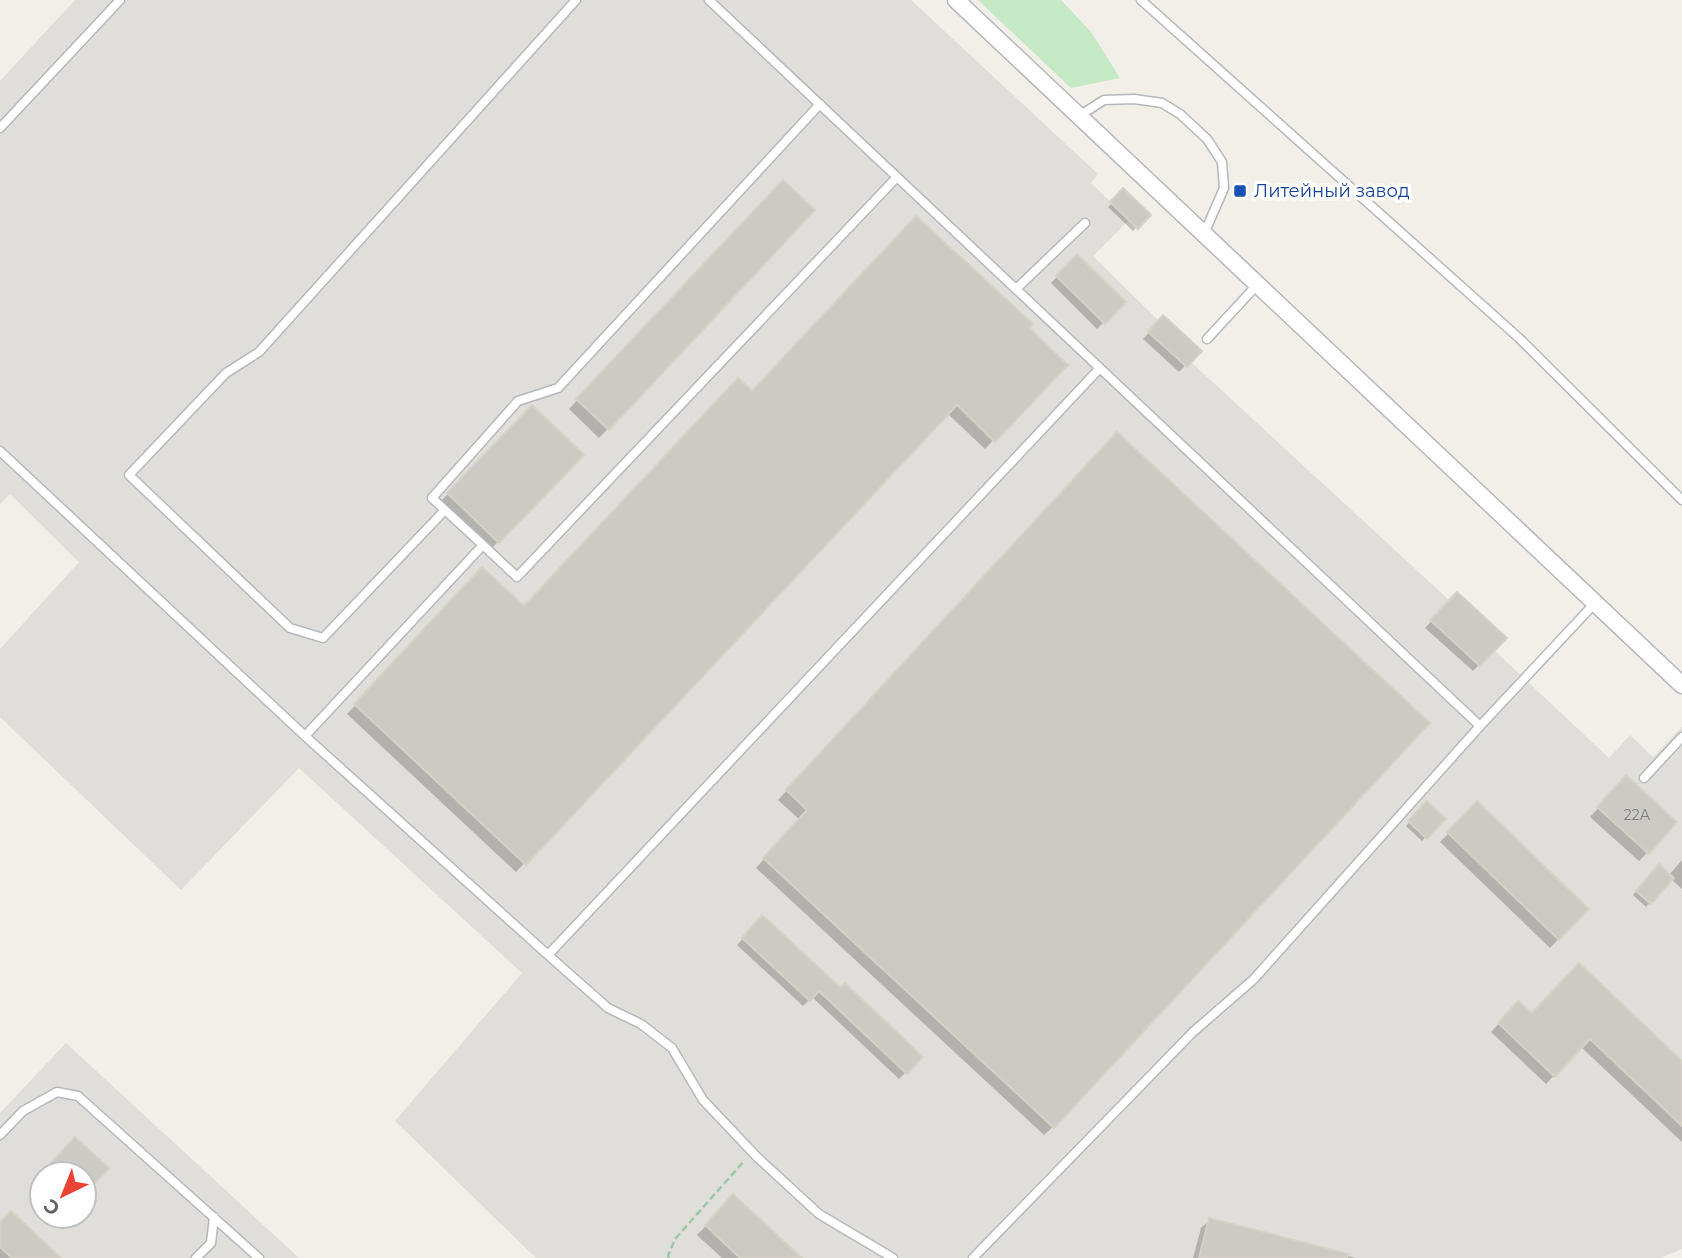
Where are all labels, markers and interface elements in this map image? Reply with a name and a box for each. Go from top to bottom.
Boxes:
place label: Литейный завод [1254,180,1410,202]
marker: Литейный завод [1232,183,1248,199]
house number: 22А [1624,806,1651,824]
north arrow [28,1160,98,1230]
text: С [39,1194,65,1220]

